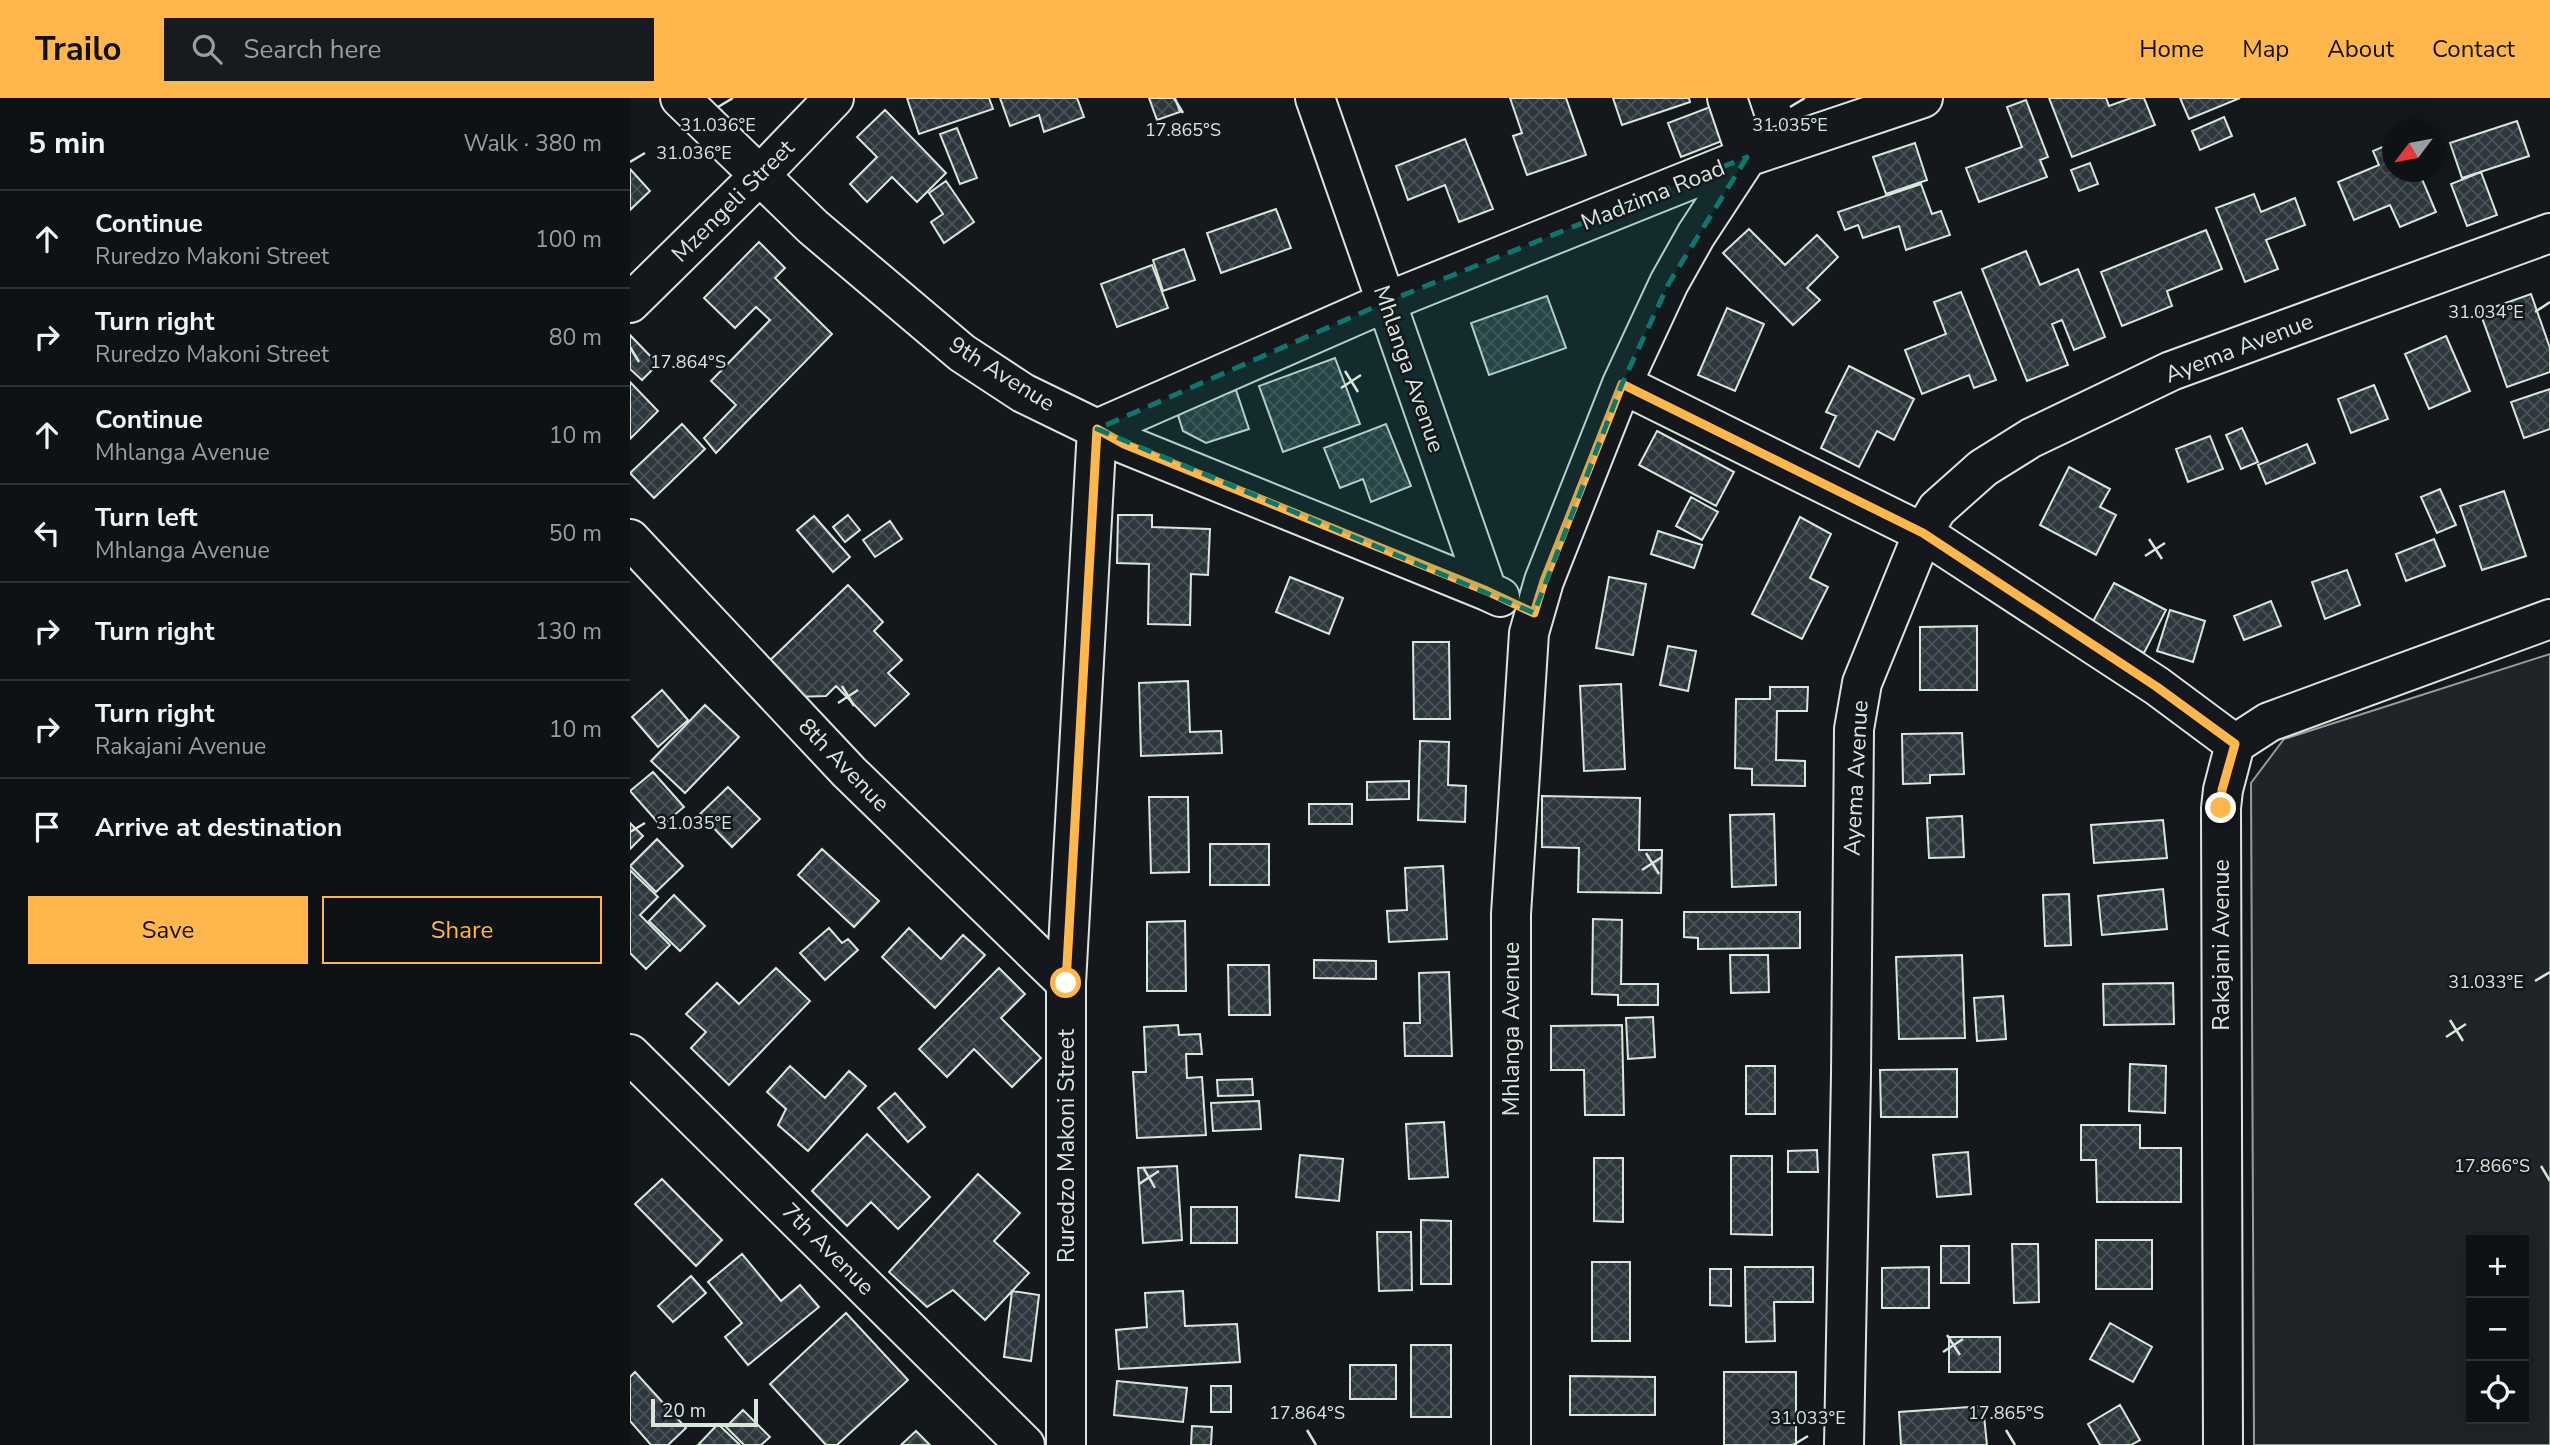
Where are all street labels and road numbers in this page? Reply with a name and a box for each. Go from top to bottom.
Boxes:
street label: Mzengeli Street [665,132,802,269]
street label: Madzima Road [1576,152,1730,238]
street label: Mhlanga Avenue [1366,281,1452,457]
street label: Ayema Avenue [2161,306,2317,390]
street label: 9th Avenue [943,329,1061,419]
street label: Ayema Avenue [1836,699,1876,857]
street label: 8th Avenue [791,711,897,819]
street label: Rakajani Avenue [2206,859,2237,1031]
street label: Mhlanga Avenue [1496,942,1527,1116]
street label: Ruredzo Makoni Street [1051,1028,1082,1263]
street label: 7th Avenue [775,1196,881,1302]

